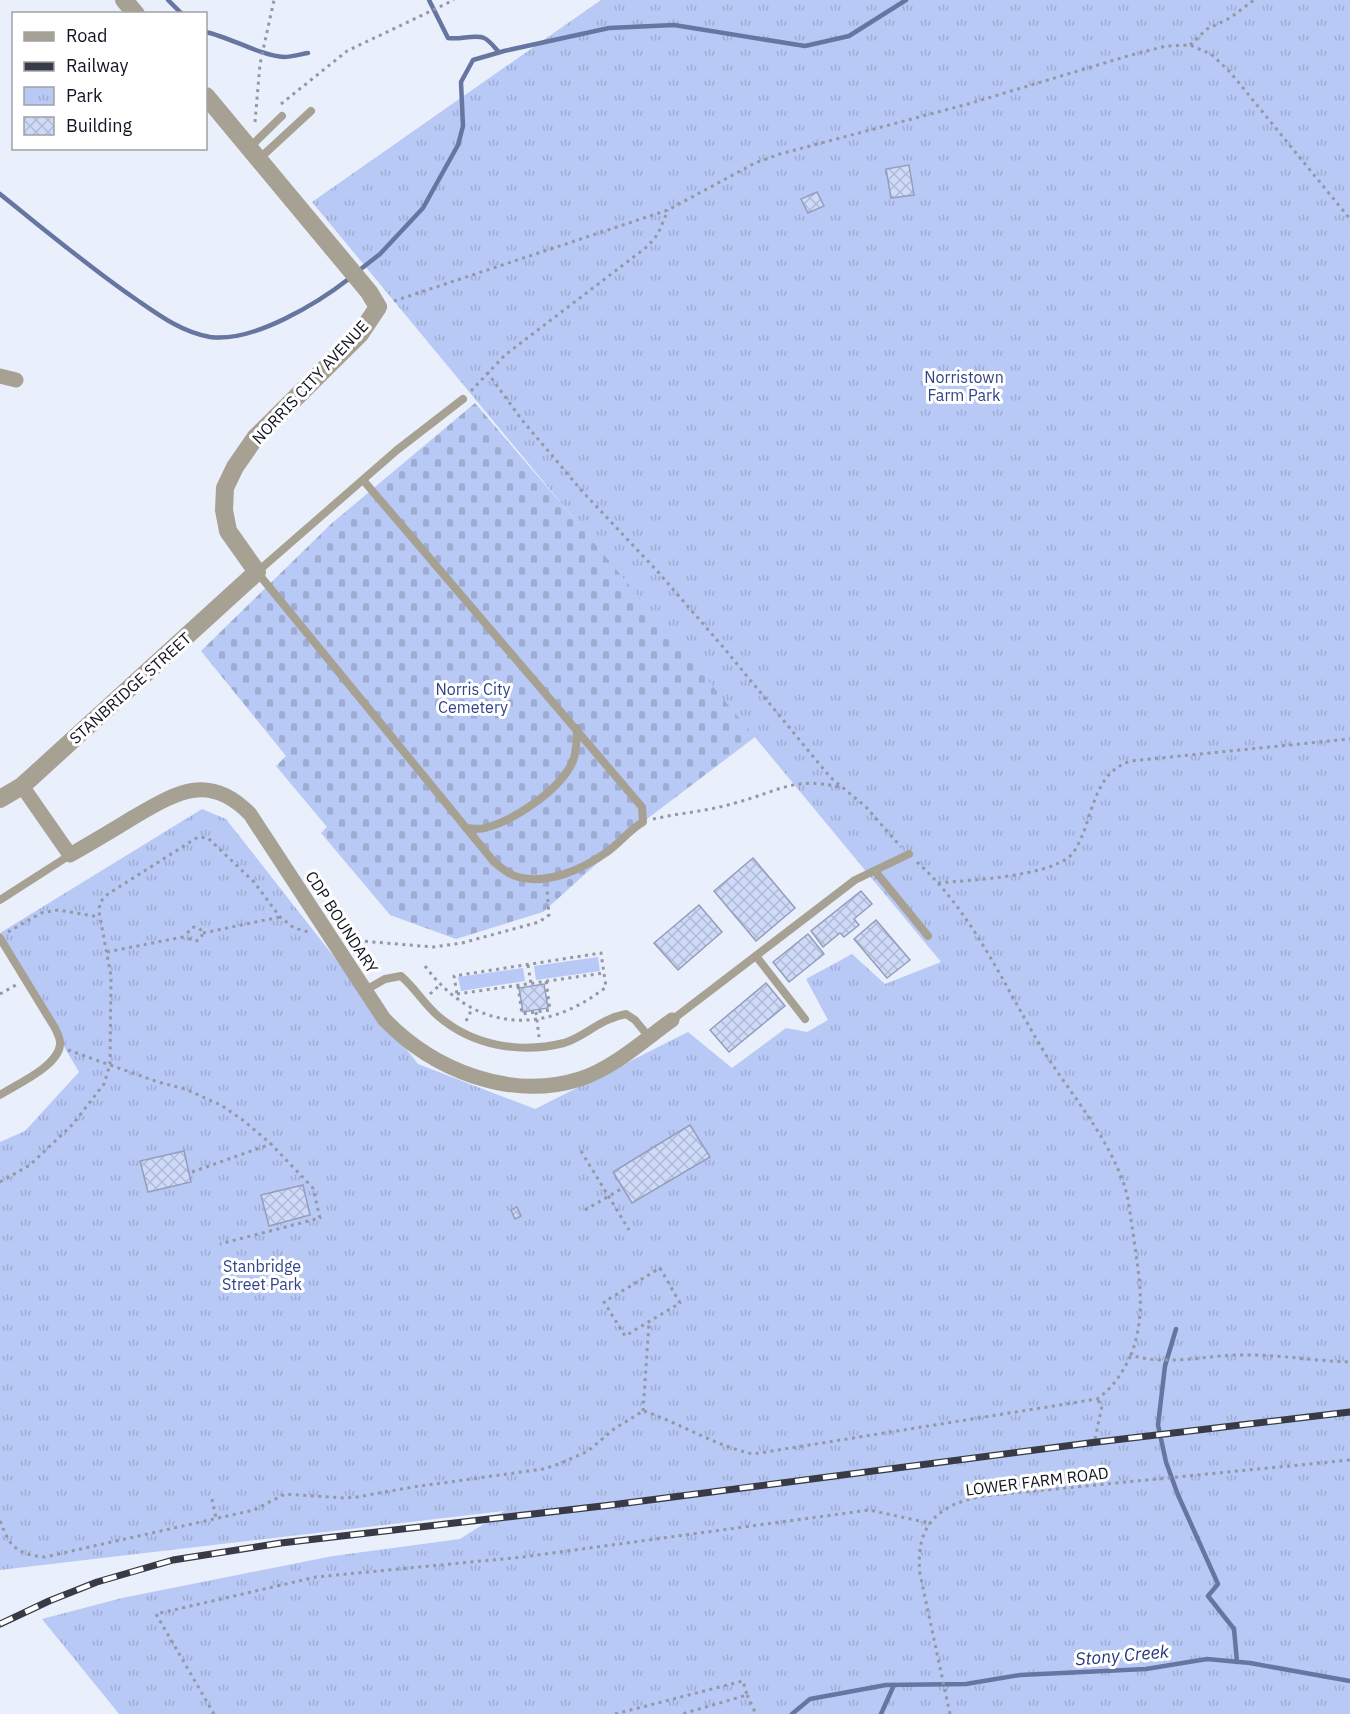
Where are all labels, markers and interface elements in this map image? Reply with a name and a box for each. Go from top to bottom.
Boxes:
legend [12,12,207,150]
text: Road [66,24,107,47]
text: Railway [66,54,128,77]
text: Park [66,84,103,107]
text: Building [66,114,133,137]
street label: NORRIS CITY AVENUE [248,316,372,448]
park label: Norristown Farm Park [924,367,1004,405]
street label: STANBRIDGE STREET [65,628,195,748]
park label: Norris City Cemetery [435,679,511,717]
street label: CDP BOUNDARY [301,867,383,977]
park label: Stanbridge Street Park [222,1256,303,1294]
street label: LOWER FARM ROAD [964,1462,1110,1500]
water label: Stony Creek [1074,1639,1170,1671]

